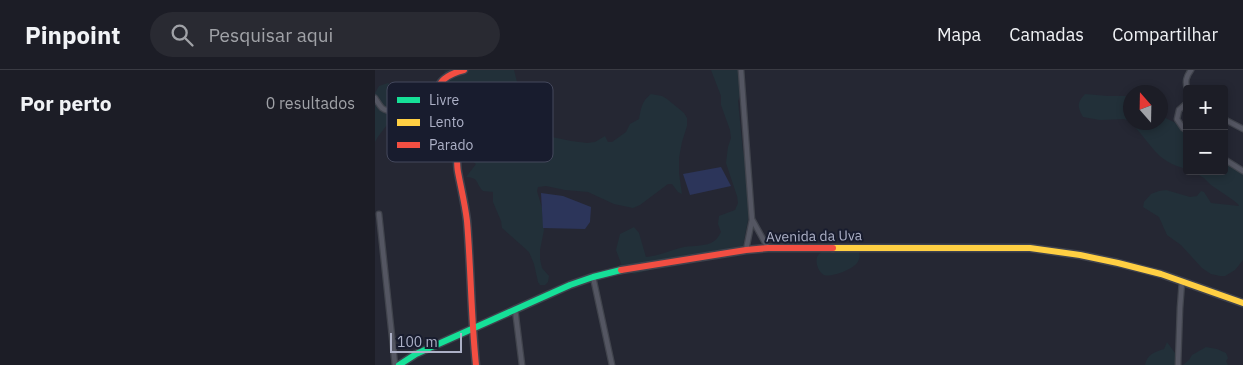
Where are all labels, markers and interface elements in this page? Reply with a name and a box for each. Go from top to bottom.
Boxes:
search box [150,12,500,57]
text: Pinpoint [25,19,120,51]
icon: search [168,21,196,49]
text: Pesquisar aqui [208,23,333,47]
text: Mapa [937,23,981,46]
text: Camadas [1009,23,1084,46]
text: Compartilhar [1112,23,1218,46]
legend [387,82,553,162]
north arrow [1123,85,1168,130]
map controls [1183,85,1228,175]
button: + [1183,85,1228,130]
text: Por perto [20,89,112,117]
text: Livre [429,91,459,109]
text: 0 resultados [266,93,355,113]
text: Lento [429,113,464,131]
button: − [1183,130,1228,175]
text: Parado [429,136,473,154]
street label: Avenida da Uva [766,226,863,246]
scale bar [390,330,463,353]
text: 100 m [397,333,438,351]

